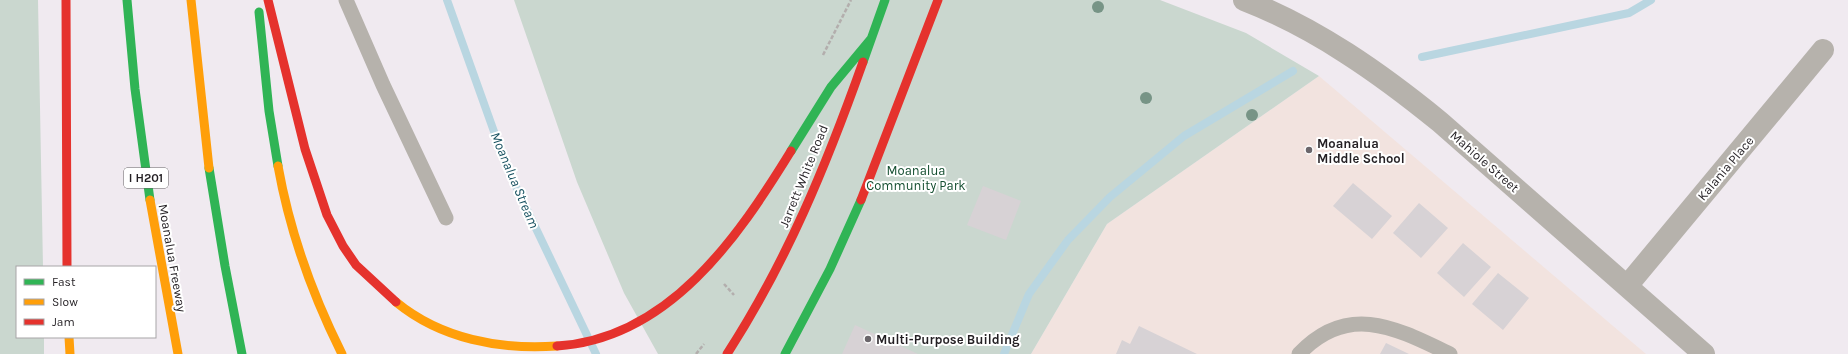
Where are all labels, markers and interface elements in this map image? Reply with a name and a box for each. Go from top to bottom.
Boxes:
street label: Jarrett White Road [776,123,831,230]
street label: Mahiole Street [1447,127,1522,195]
water label: Moanalua Stream [487,129,543,231]
street label: Kalania Place [1694,133,1757,203]
place label: Moanalua Middle School [1317,136,1405,166]
marker: Moanalua Middle School [1304,145,1314,155]
park label: Moanalua Community Park [866,163,966,193]
road number: I H201 [124,168,168,188]
street label: Moanalua Freeway [156,203,189,313]
legend [16,266,156,338]
text: Fast [52,275,76,289]
text: Slow [52,295,78,309]
text: Jam [52,315,75,329]
place label: Multi-Purpose Building [876,332,1020,347]
marker: Multi-Purpose Building [863,334,873,344]

